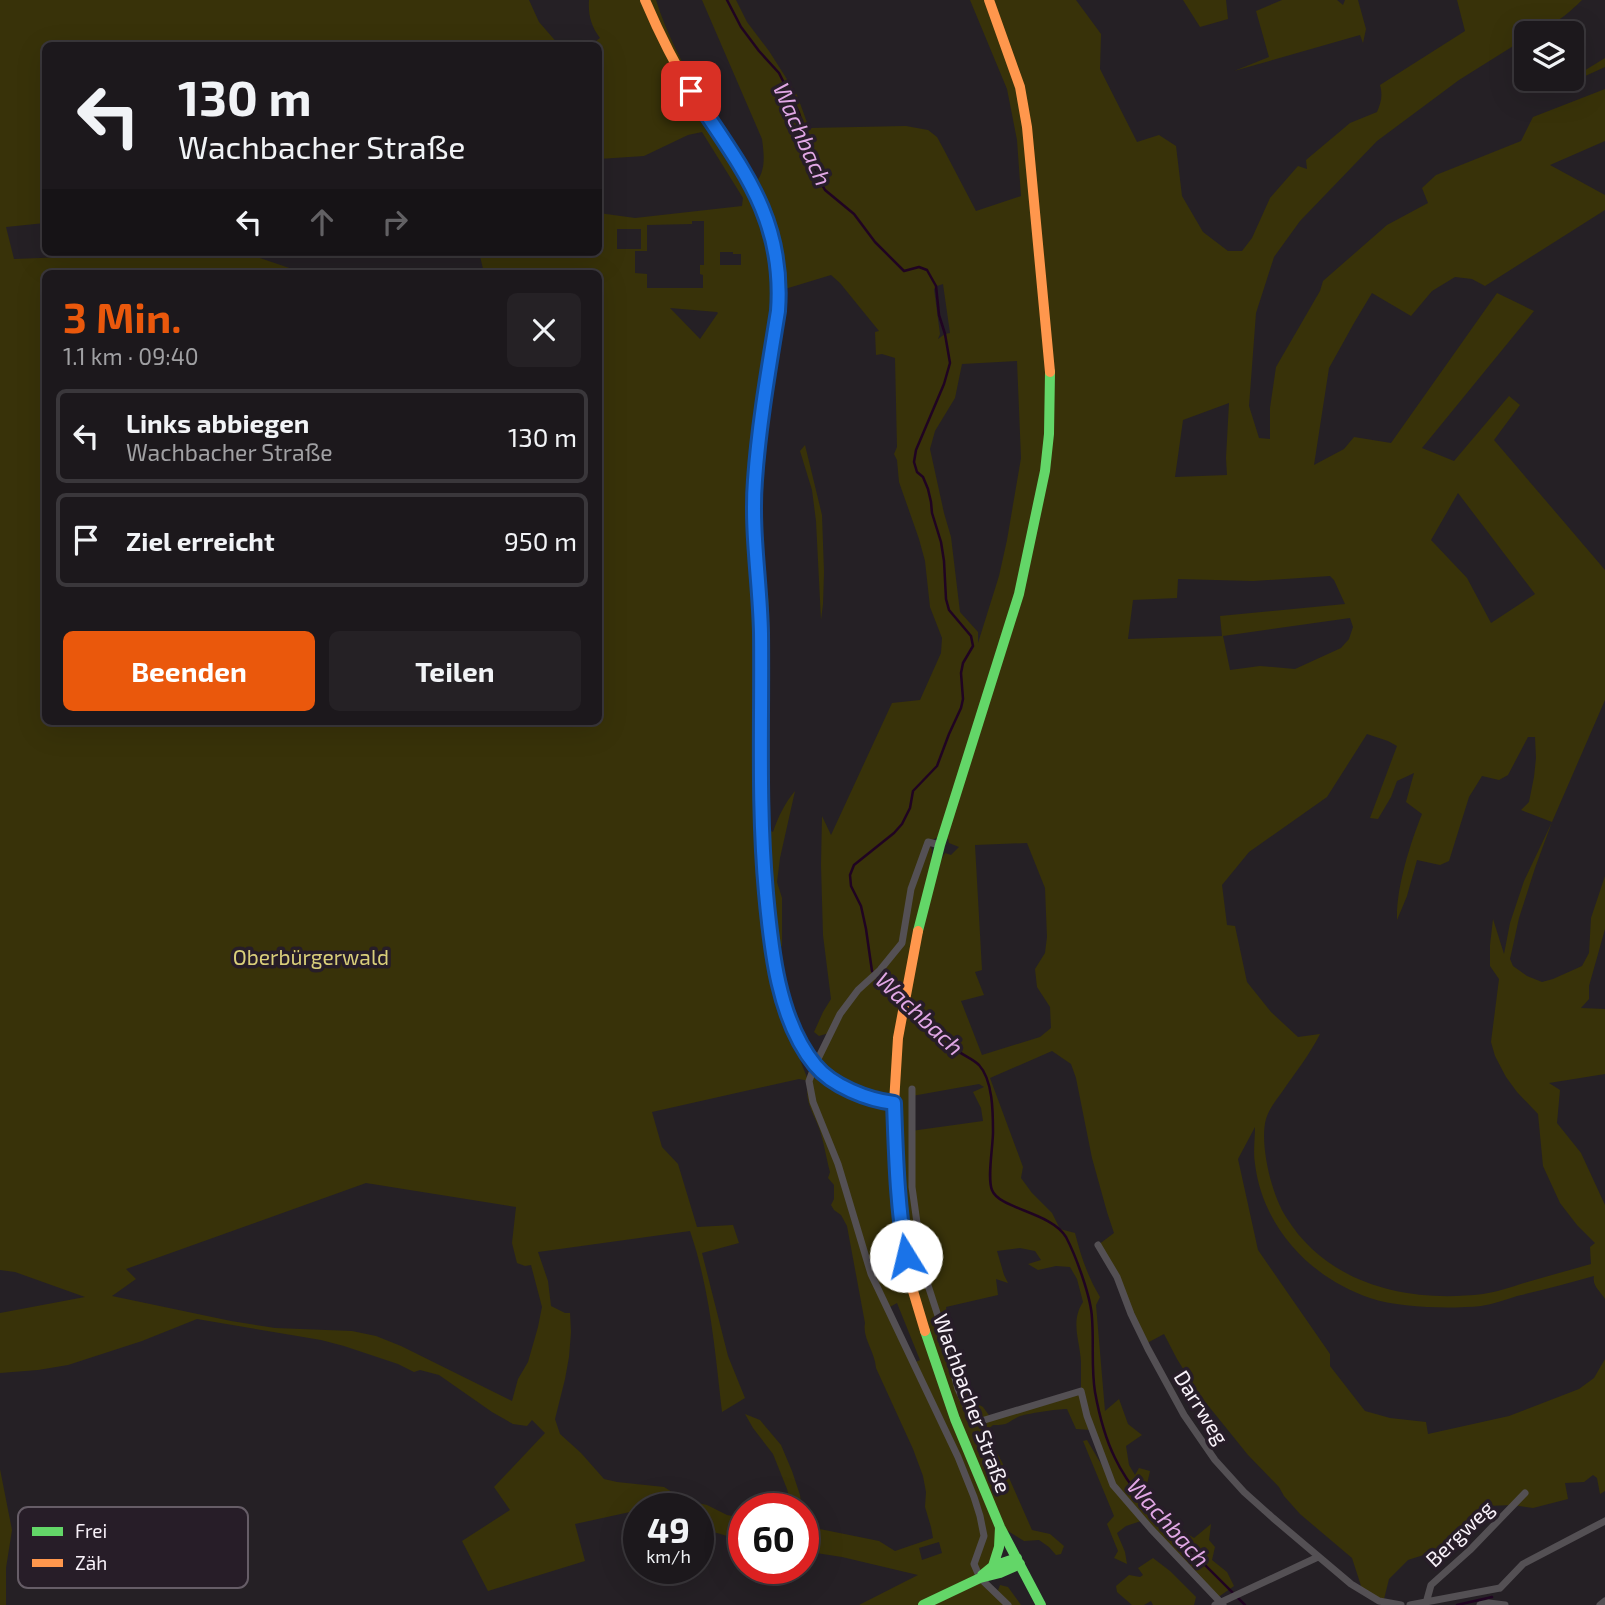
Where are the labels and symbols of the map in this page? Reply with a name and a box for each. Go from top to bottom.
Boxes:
pin [661,61,721,121]
water label: Wachbach [768,78,838,190]
park label: Oberbürgerwald [233,944,389,969]
water label: Wachbach [870,965,970,1061]
position arrow [869,1219,943,1293]
street label: Wachbacher Straße [929,1310,1017,1496]
street label: Darrweg [1170,1365,1235,1449]
water label: Wachbach [1122,1472,1216,1572]
speed limit sign: 60 [728,1493,819,1584]
street label: Bergweg [1420,1494,1498,1571]
legend [18,1507,248,1588]
text: Frei [75,1519,107,1542]
text: Zäh [75,1551,107,1574]

